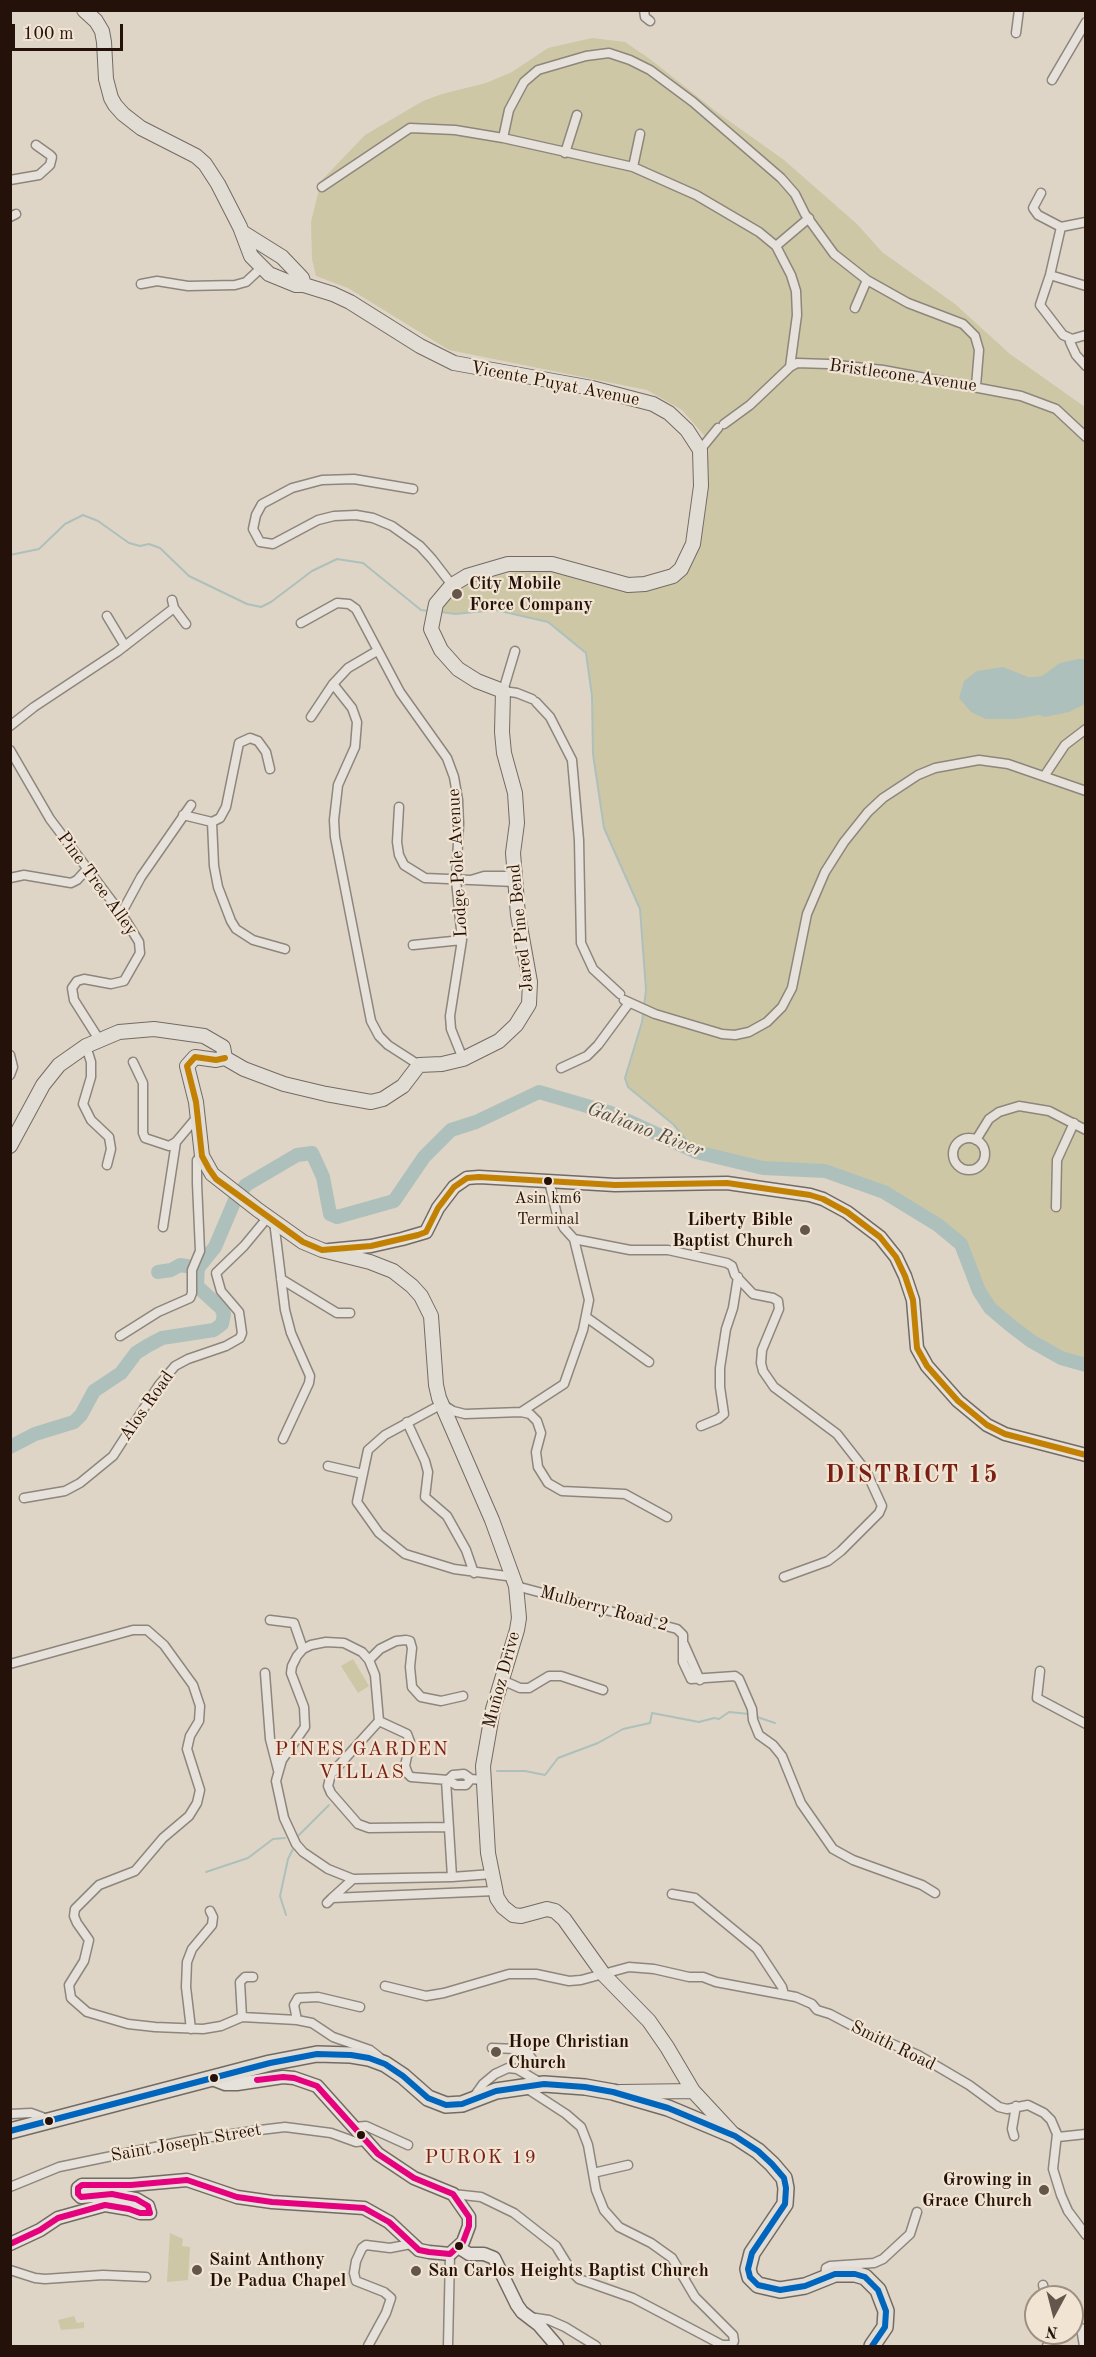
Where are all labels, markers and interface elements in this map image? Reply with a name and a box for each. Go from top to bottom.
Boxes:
scale bar [15,12,126,50]
text: 100 m [23,25,74,43]
street label: Bristlecone Avenue [828,355,978,397]
street label: Vicente Puyat Avenue [469,357,641,411]
place label: City Mobile Force Company [469,573,593,616]
marker: City Mobile Force Company [450,587,464,601]
street label: Lodge Pole Avenue [443,788,473,938]
street label: Pine Tree Alley [52,828,142,940]
street label: Jared Pine Bend [504,863,538,993]
water label: Galiano River [584,1097,706,1163]
marker: Asin km6 Terminal [542,1175,554,1187]
place label: Asin km6 Terminal [515,1189,581,1227]
place label: Liberty Bible Baptist Church [672,1209,793,1252]
marker: Liberty Bible Baptist Church [798,1223,812,1237]
street label: Alos Road [115,1367,179,1445]
district label: DISTRICT 15 [825,1462,999,1490]
street label: Mulberry Road 2 [537,1581,671,1637]
street label: Muñoz Drive [479,1629,525,1731]
district label: PINES GARDEN VILLAS [275,1738,449,1785]
street label: Smith Road [847,2016,939,2076]
place label: Hope Christian Church [508,2031,629,2074]
marker: Hope Christian Church [489,2045,503,2059]
unlabelled marker [208,2072,220,2084]
unlabelled marker [43,2115,55,2127]
street label: Saint Joseph Street [109,2119,263,2167]
unlabelled marker [355,2129,367,2141]
district label: PUROK 19 [425,2146,537,2170]
place label: Growing in Grace Church [922,2169,1032,2212]
marker: Growing in Grace Church [1037,2183,1051,2197]
unlabelled marker [453,2240,465,2252]
place label: Saint Anthony De Padua Chapel [209,2249,346,2292]
place label: San Carlos Heights Baptist Church [428,2260,709,2282]
marker: Saint Anthony De Padua Chapel [190,2263,204,2277]
marker: San Carlos Heights Baptist Church [409,2264,423,2278]
north arrow [1024,2285,1084,2345]
text: N [1045,2322,1059,2340]

